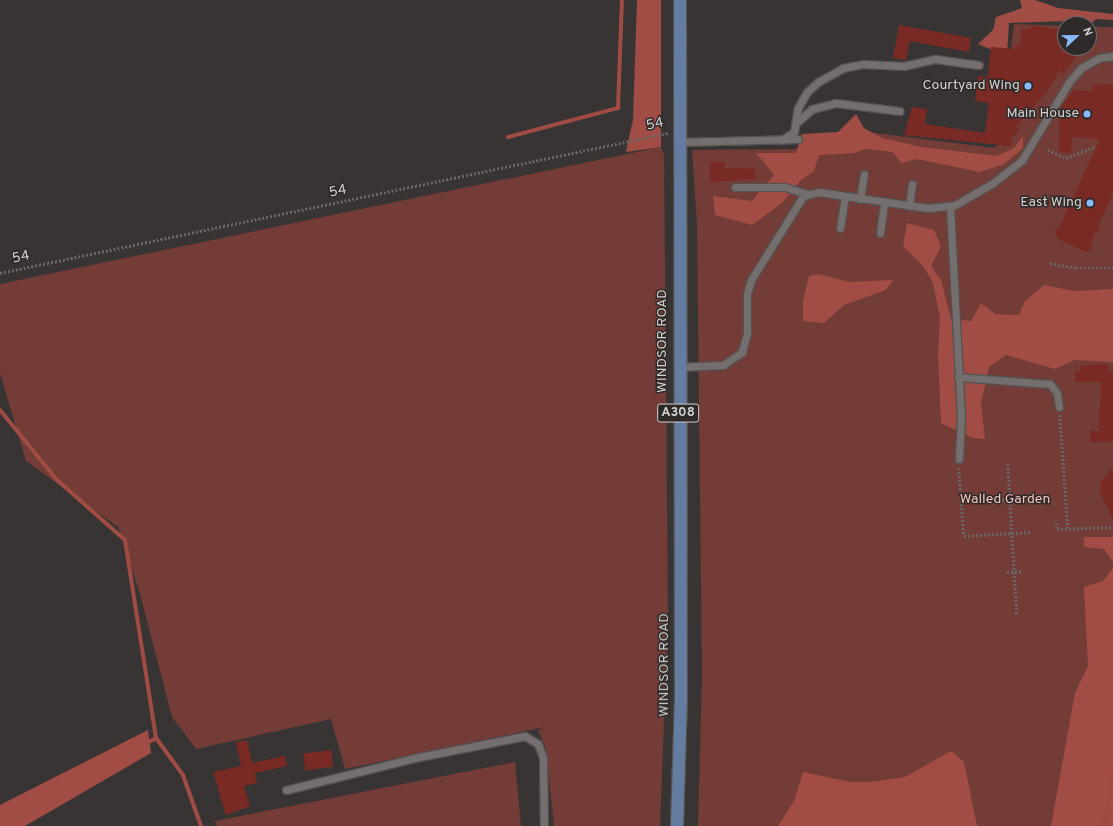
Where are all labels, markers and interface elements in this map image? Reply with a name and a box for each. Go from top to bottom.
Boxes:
north arrow [1057,16,1097,56]
text: N [1079,26,1095,38]
place label: Courtyard Wing [922,78,1020,94]
marker: Courtyard Wing [1023,81,1033,91]
place label: Main House [1007,106,1079,122]
marker: Main House [1082,109,1092,119]
street label: 54 [645,115,665,135]
street label: 54 [328,182,348,202]
place label: East Wing [1020,195,1082,211]
marker: East Wing [1085,198,1095,208]
street label: 54 [11,248,31,268]
street label: WINDSOR ROAD [655,289,671,393]
road number: A308 [657,402,699,424]
park label: Walled Garden [960,492,1050,508]
street label: WINDSOR ROAD [657,613,673,717]

